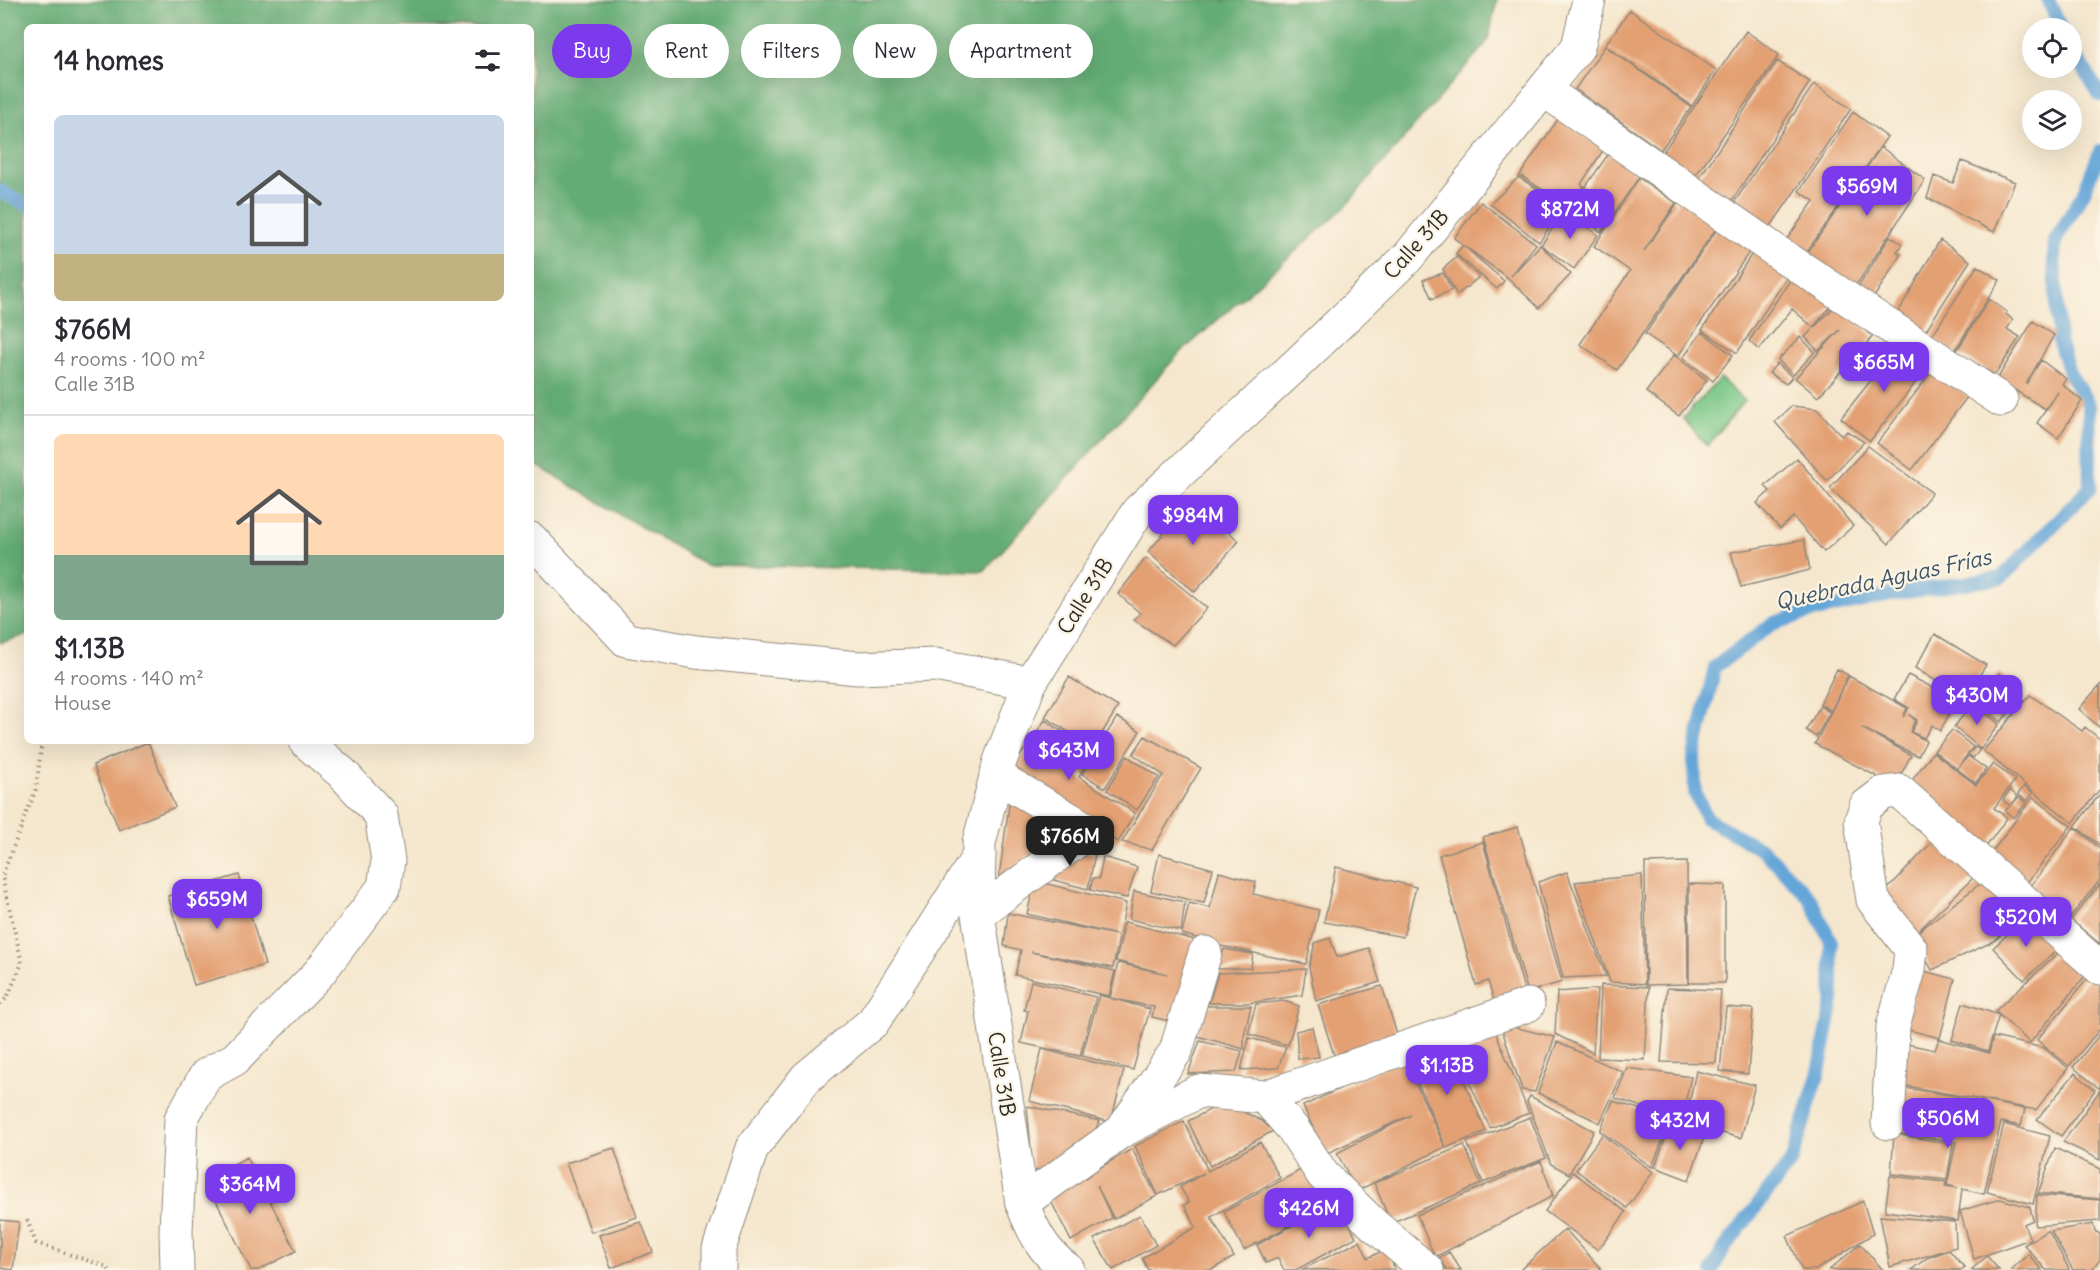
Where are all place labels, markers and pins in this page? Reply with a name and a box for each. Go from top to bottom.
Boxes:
pin: $569M [1825,166,1909,217]
pin: $872M [1528,189,1612,240]
pin: $665M [1842,342,1926,393]
pin: $984M [1151,495,1235,546]
pin: $430M [1935,675,2019,726]
pin: $643M [1027,730,1111,781]
pin: $766M [1028,816,1112,867]
pin: $659M [175,879,259,930]
pin: $520M [1984,897,2068,948]
pin: $1.13B [1398,1045,1496,1096]
pin: $506M [1906,1098,1990,1149]
pin: $432M [1638,1100,1722,1151]
pin: $364M [208,1164,292,1215]
pin: $426M [1267,1188,1351,1239]

